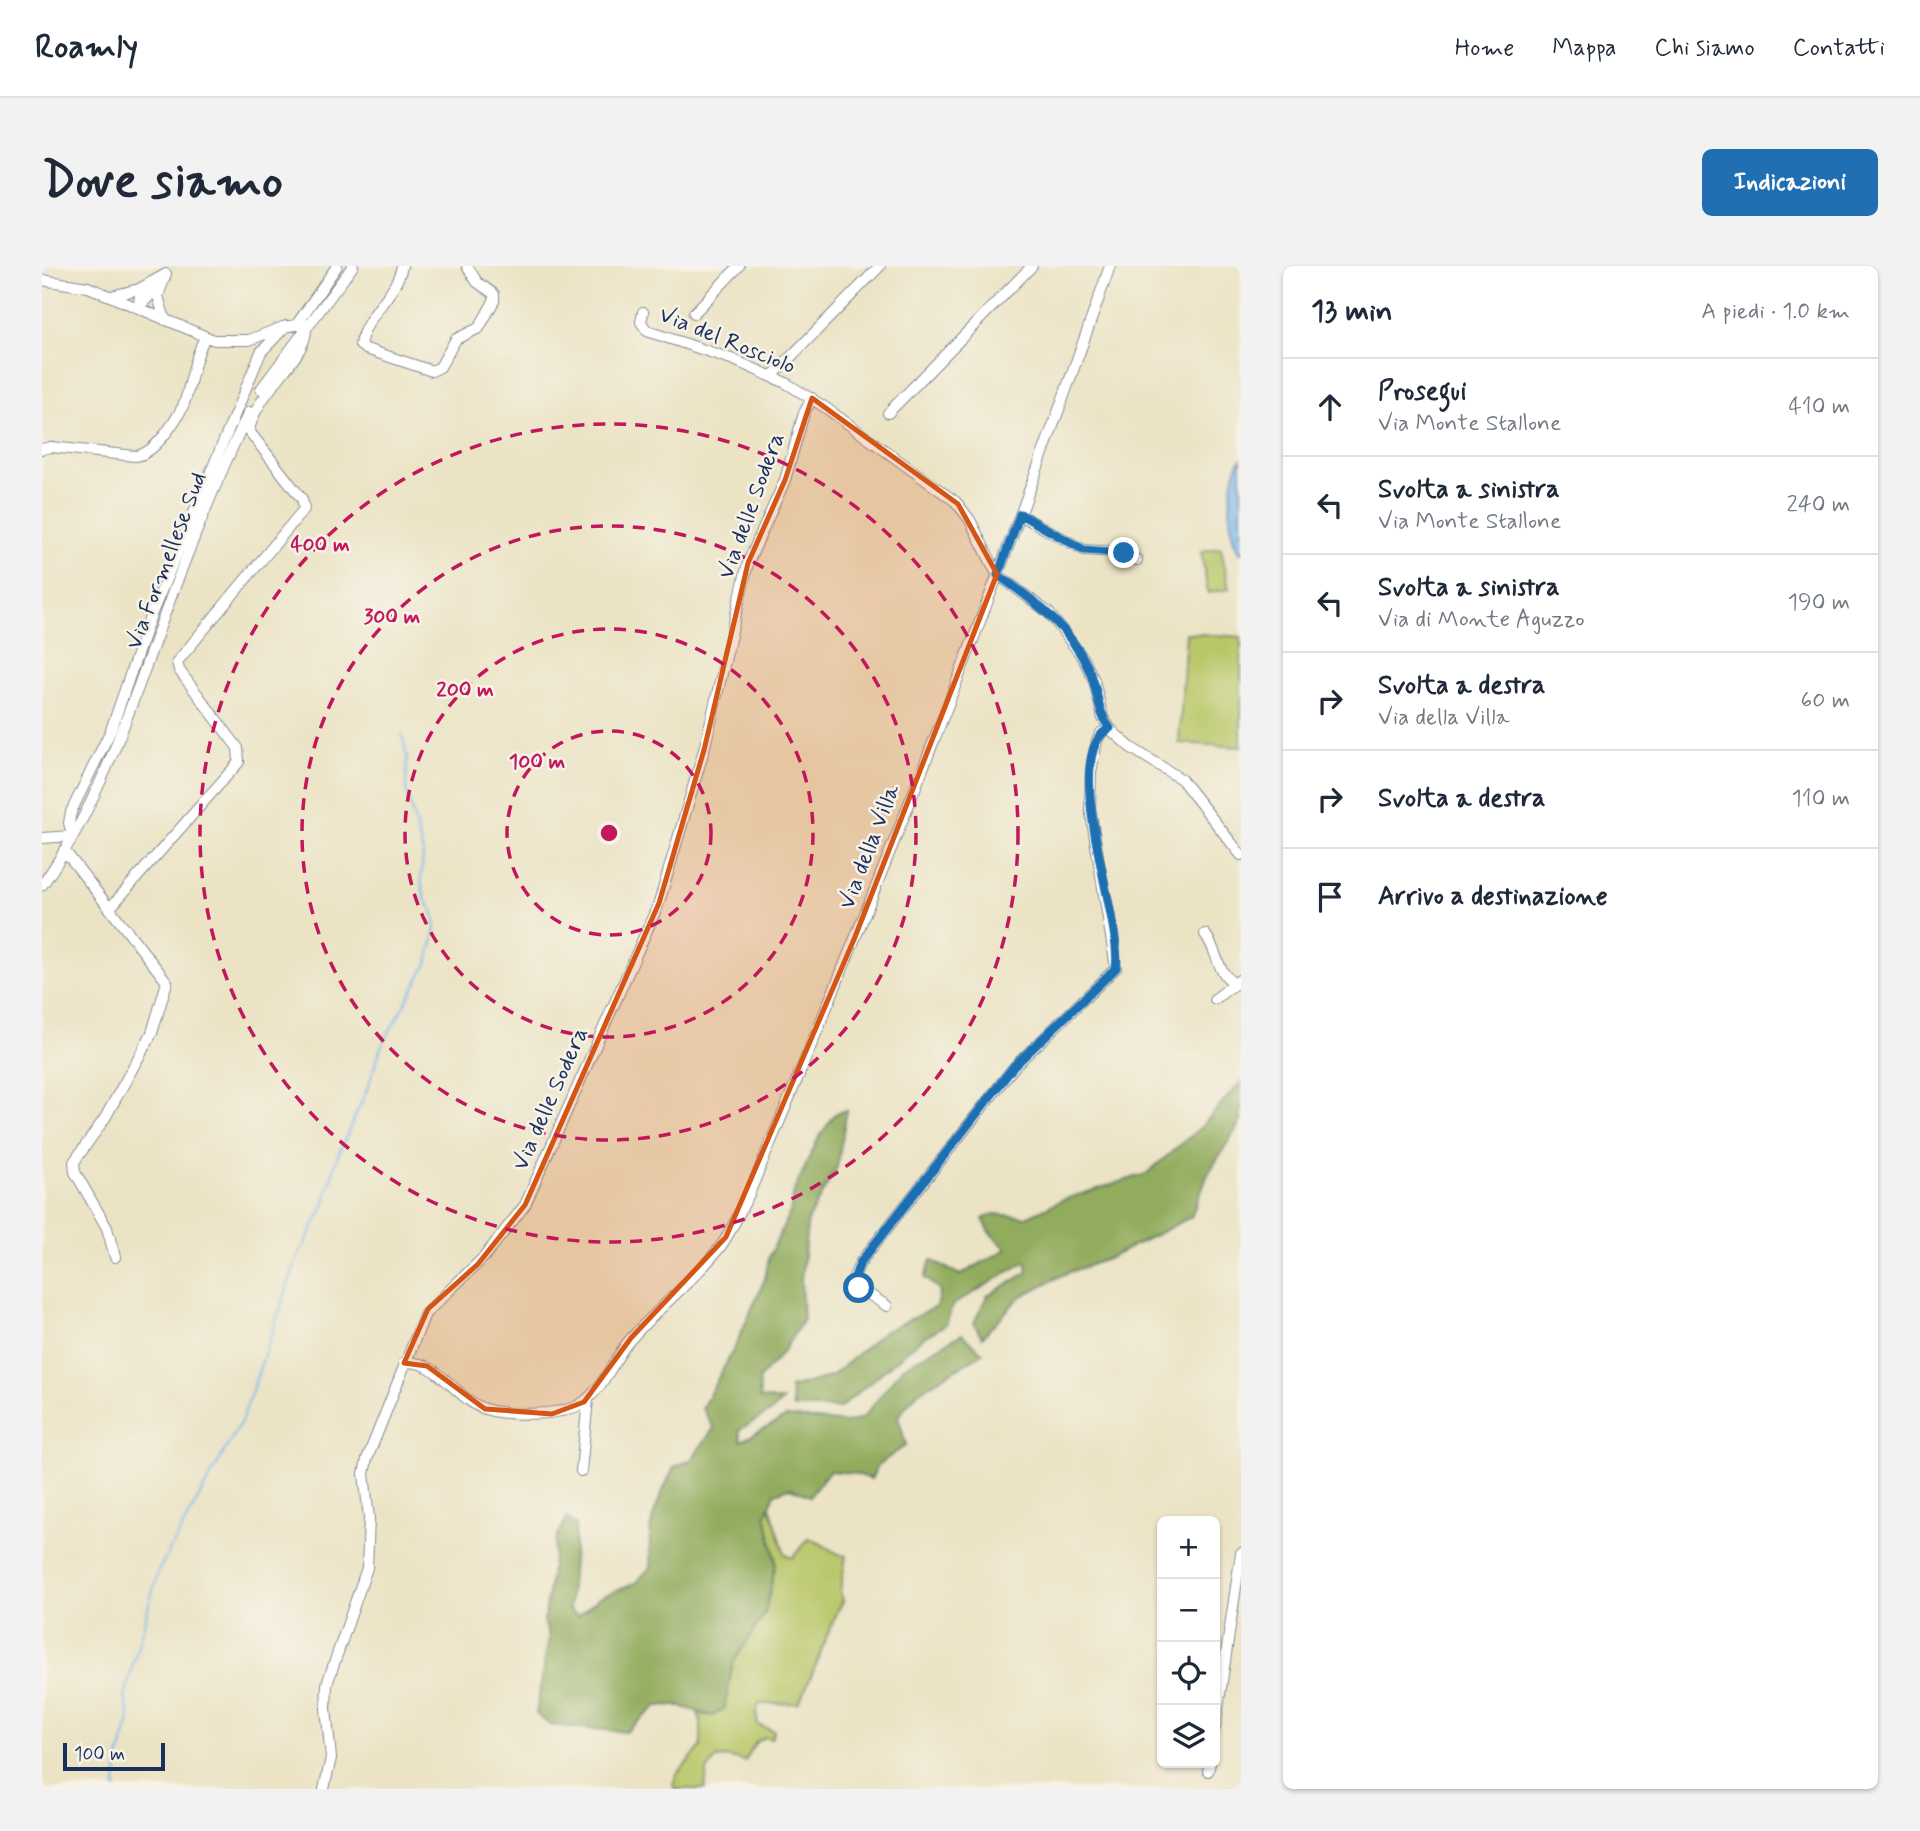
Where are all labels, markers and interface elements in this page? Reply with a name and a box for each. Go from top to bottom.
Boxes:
text: Roamly [35,26,138,70]
text: Home [1455,33,1514,64]
text: Mappa [1552,33,1616,64]
text: Chi siamo [1654,33,1755,64]
text: Contatti [1793,33,1885,64]
button: Indicazioni [1702,149,1878,216]
text: Dove siamo [42,150,283,215]
text: 13 min [1311,292,1393,331]
text: A piedi · 1.0 km [1701,297,1850,327]
street label: Via del Rosciolo [654,300,800,382]
text: Prosegui [1378,375,1467,409]
icon: ahead [1311,388,1349,426]
text: 410 m [1788,392,1850,422]
text: Via Monte Stallone [1378,409,1561,439]
street label: Via delle Sodera [712,429,792,583]
street label: Via Formellese Sud [119,468,215,654]
text: Svolta a sinistra [1378,473,1560,507]
icon: left [1311,486,1349,524]
text: 240 m [1786,490,1850,520]
text: Via Monte Stallone [1378,507,1561,537]
text: 400 m [290,531,350,559]
route end [1108,537,1139,568]
text: Svolta a sinistra [1378,571,1560,605]
icon: left [1311,584,1349,622]
text: 190 m [1788,588,1850,618]
text: 300 m [364,603,421,631]
text: Via di Monte Aguzzo [1378,605,1585,635]
text: Svolta a destra [1378,669,1545,703]
text: 200 m [436,676,494,704]
icon: right [1311,682,1349,720]
text: 60 m [1801,686,1850,716]
text: Via della Villa [1378,703,1509,733]
text: 100 m [509,748,565,776]
street label: Via della Villa [832,780,908,914]
icon: right [1311,780,1349,818]
text: Svolta a destra [1378,782,1545,816]
text: 110 m [1791,784,1850,814]
centre of rings [597,821,621,845]
icon: arrive [1311,878,1349,916]
text: Arrivo a destinazione [1378,880,1608,914]
street label: Via delle Sodera [506,1023,596,1175]
route start [843,1272,874,1303]
map controls [1157,1516,1220,1768]
button: + [1157,1516,1220,1579]
button: − [1157,1579,1220,1642]
button: locate [1157,1642,1220,1705]
button: layers [1157,1705,1220,1768]
scale bar [63,1740,164,1772]
text: 100 m [74,1742,125,1767]

